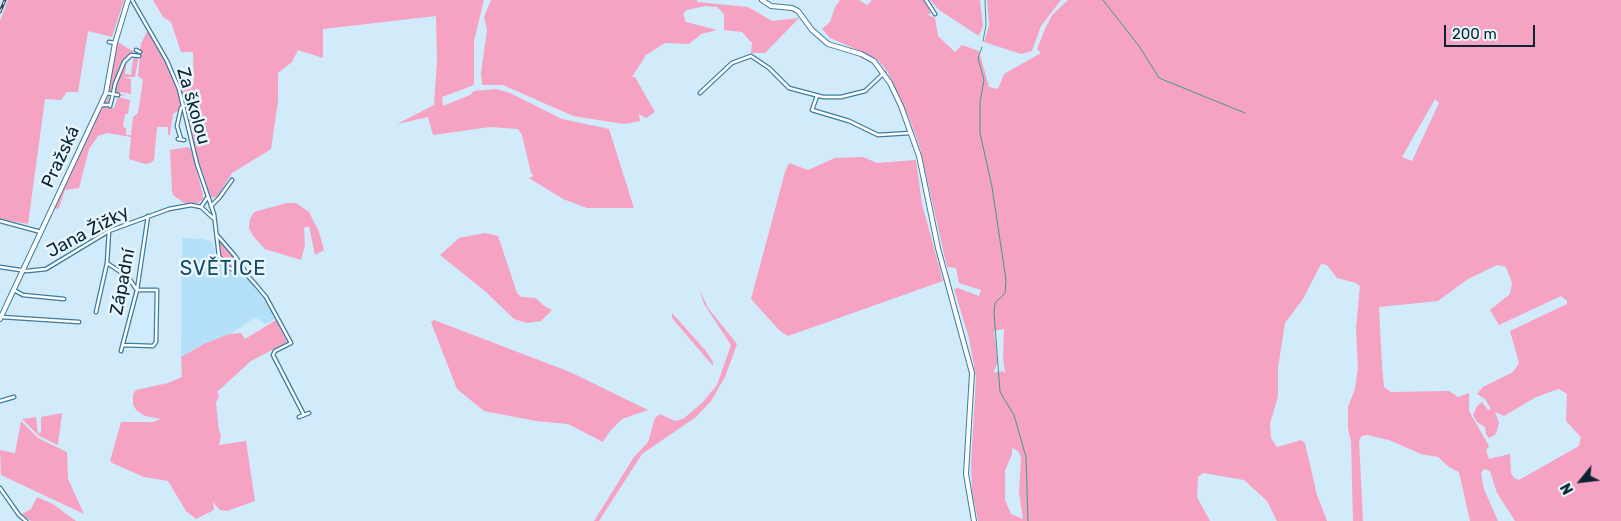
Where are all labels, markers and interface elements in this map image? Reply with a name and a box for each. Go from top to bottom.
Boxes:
scale bar [1446,15,1537,47]
text: 200 m [1452,25,1497,43]
street label: Za školou [172,65,214,147]
street label: Pražská [37,123,85,191]
street label: Jana Žižky [43,201,133,263]
street label: Západní [106,247,140,317]
district label: SVĚTICE [179,257,267,281]
north arrow [1556,456,1606,506]
text: N [1558,480,1577,497]

